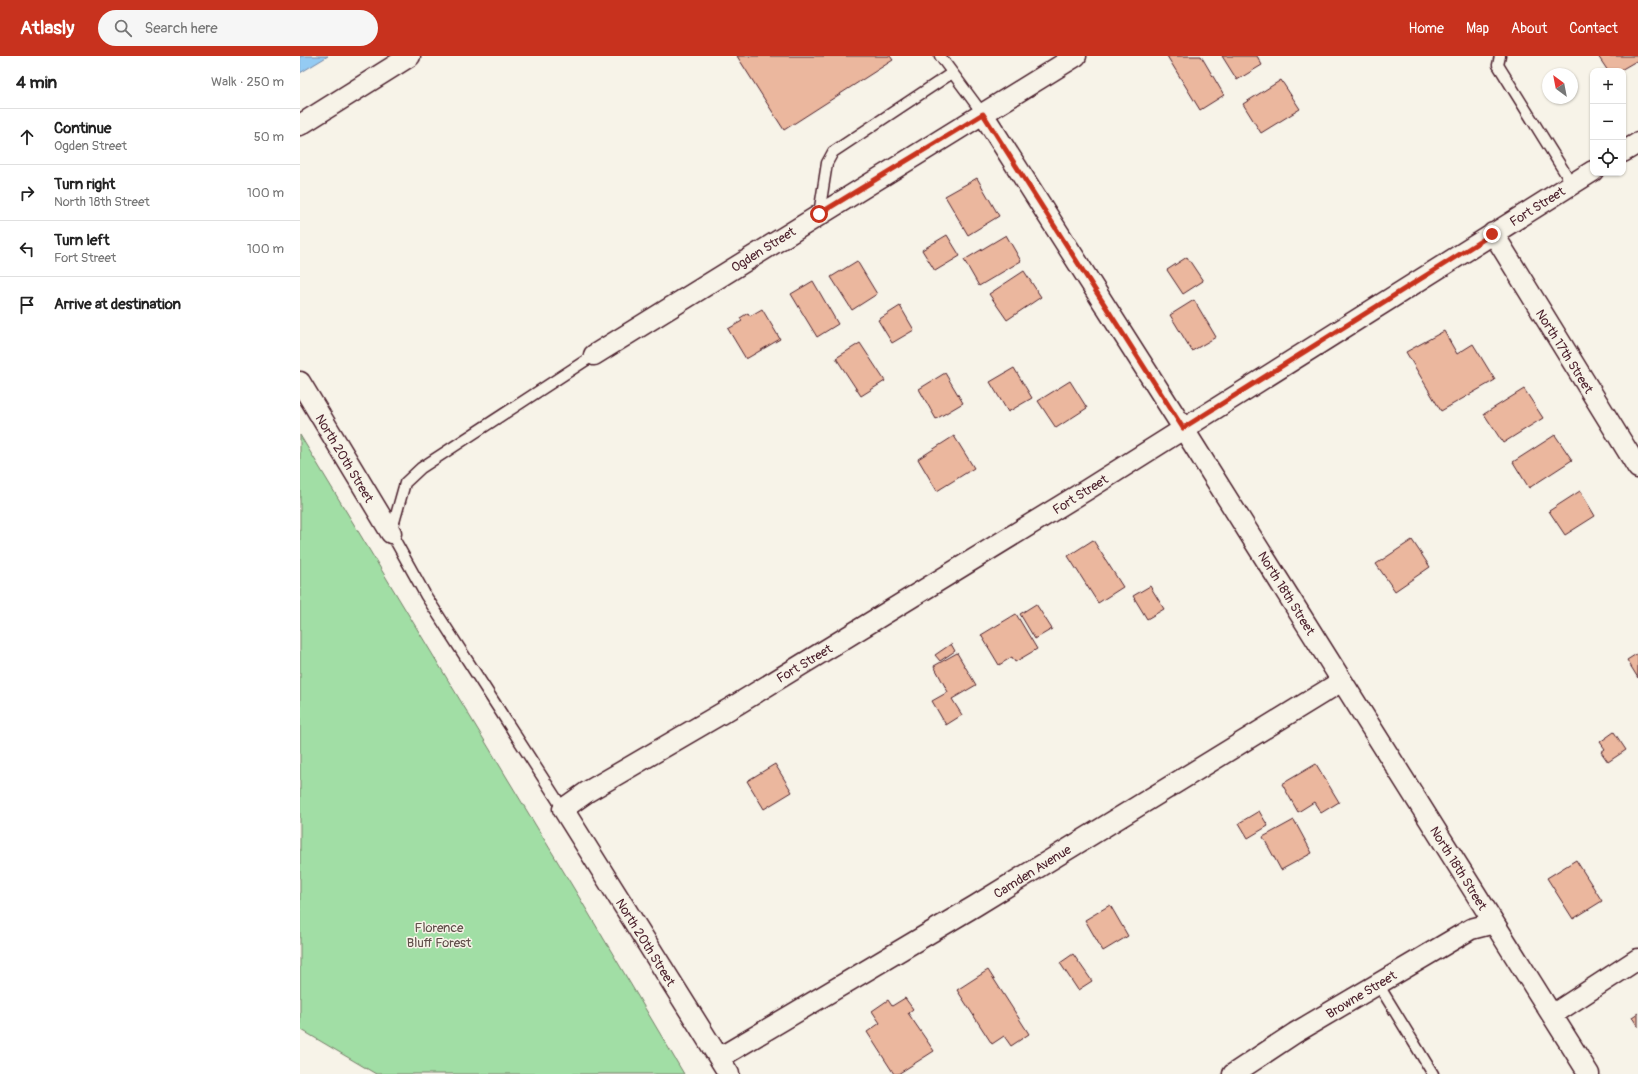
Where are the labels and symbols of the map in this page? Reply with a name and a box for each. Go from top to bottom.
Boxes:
north arrow [1542,68,1578,104]
street label: Fort Street [1507,183,1569,230]
route start [810,205,828,223]
street label: Ogden Street [728,223,799,276]
route end [1483,225,1501,243]
street label: North 17th Street [1532,307,1597,397]
street label: North 20th Street [311,411,377,506]
street label: Fort Street [1050,471,1112,518]
street label: North 18th Street [1254,549,1319,639]
street label: Fort Street [774,641,836,687]
street label: North 18th Street [1426,824,1491,914]
street label: Camden Avenue [991,841,1075,902]
street label: North 20th Street [612,896,679,990]
park label: Florence Bluff Forest [407,920,472,951]
street label: Browne Street [1323,967,1400,1022]

